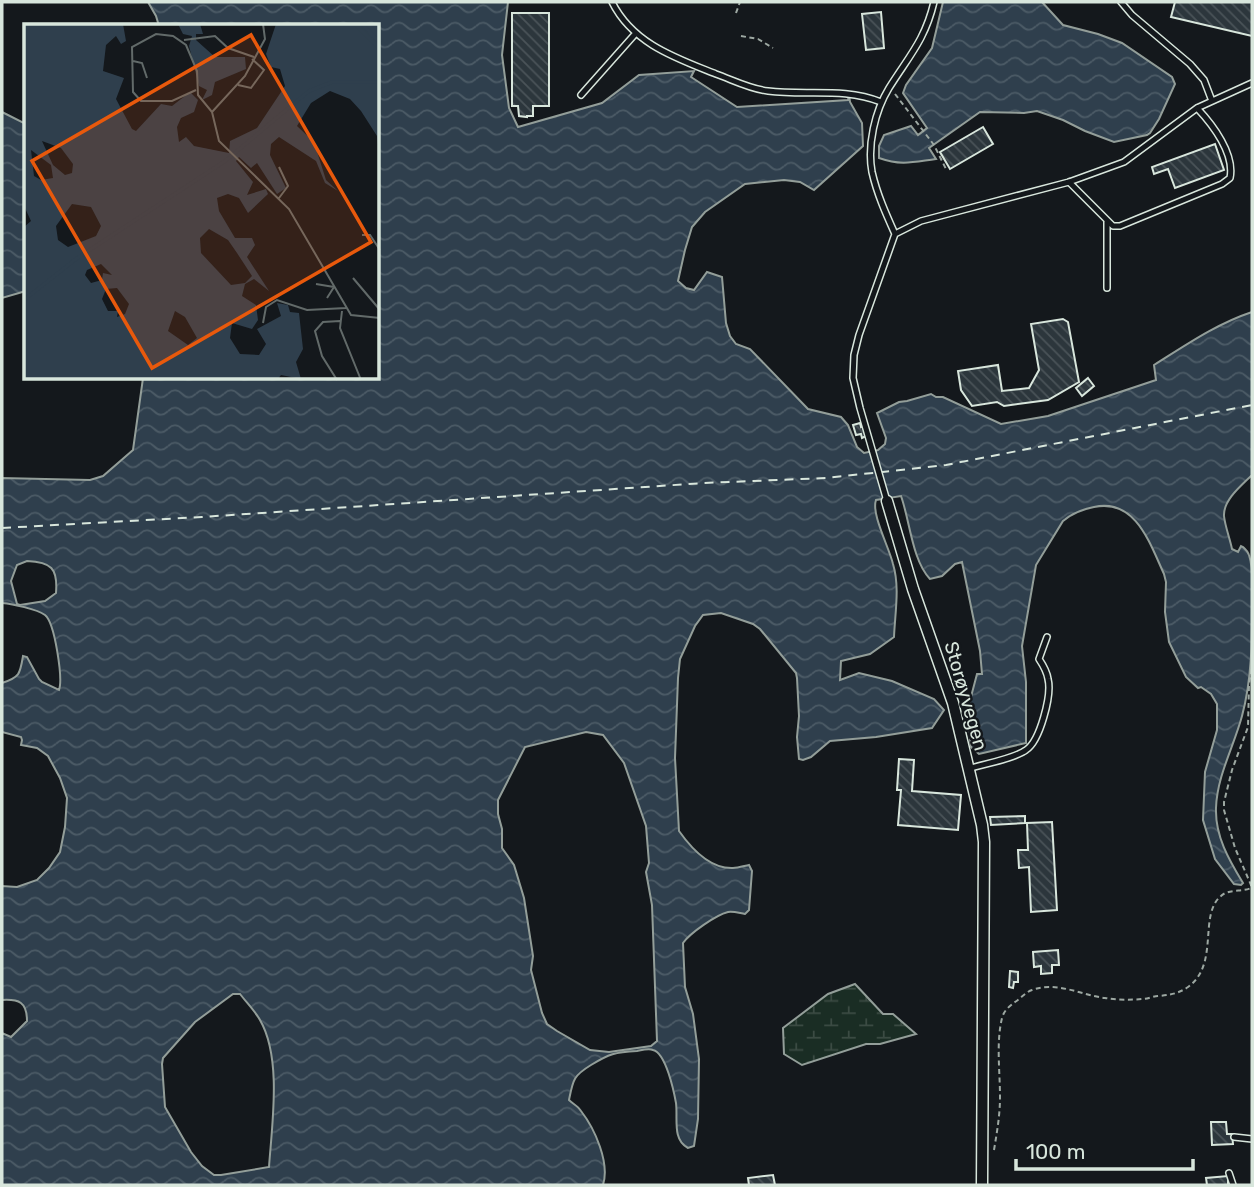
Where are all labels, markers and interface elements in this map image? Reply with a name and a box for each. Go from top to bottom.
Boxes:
inset map [24,24,380,380]
street label: Storøyvegen [939,639,993,753]
scale bar [1016,1128,1193,1172]
text: 100 m [1026,1139,1085,1164]

